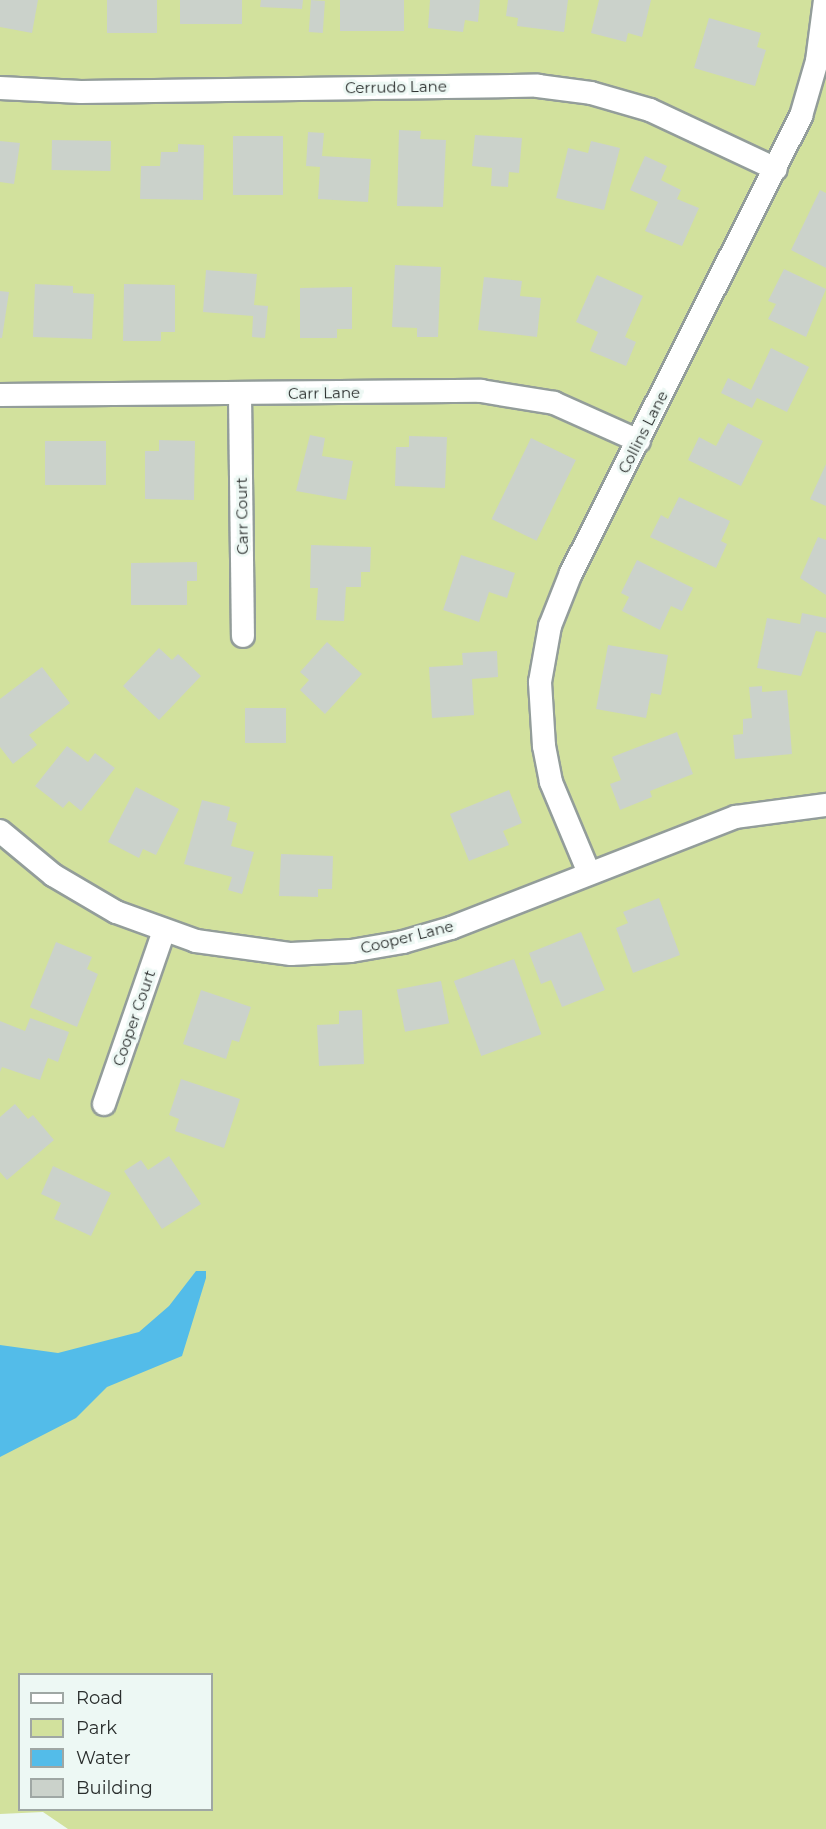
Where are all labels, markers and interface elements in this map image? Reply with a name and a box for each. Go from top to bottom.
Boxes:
street label: Cerrudo Lane [345,77,447,97]
street label: Carr Lane [288,383,360,403]
street label: Collins Lane [615,388,671,476]
street label: Carr Court [232,477,252,555]
street label: Cooper Lane [359,917,455,957]
street label: Cooper Court [109,968,159,1068]
legend [18,1673,213,1811]
text: Road [76,1687,123,1709]
text: Park [76,1717,117,1739]
text: Water [76,1747,131,1769]
text: Building [76,1777,153,1799]

